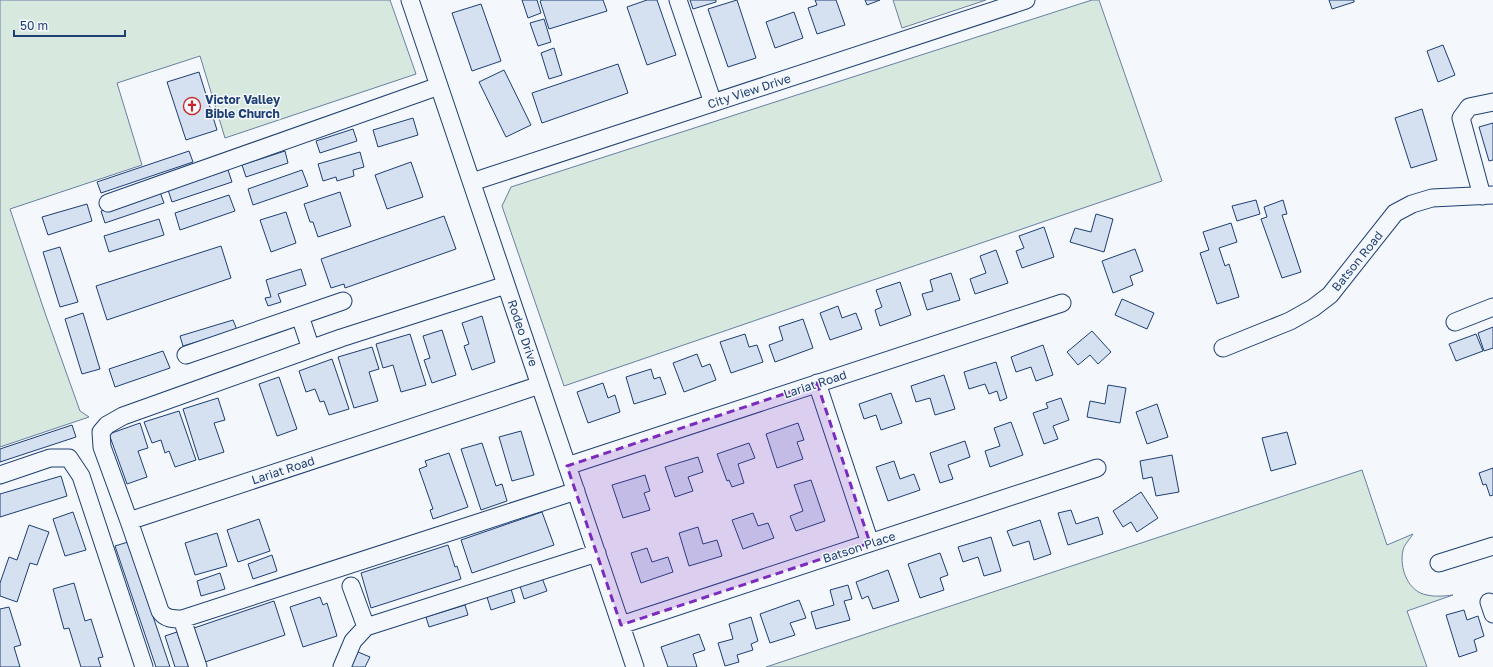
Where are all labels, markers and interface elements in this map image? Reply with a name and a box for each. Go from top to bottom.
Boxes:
scale bar [14,12,125,38]
text: 50 m [20,18,48,33]
street label: City View Drive [705,70,793,112]
place label: Victor Valley Bible Church [205,92,281,121]
church icon: Victor Valley Bible Church [182,96,202,116]
street label: Batson Road [1328,228,1386,294]
street label: Rodeo Drive [505,298,541,368]
street label: Lariat Road [782,367,848,401]
street label: Lariat Road [250,453,316,487]
street label: Batson Place [821,528,897,566]

